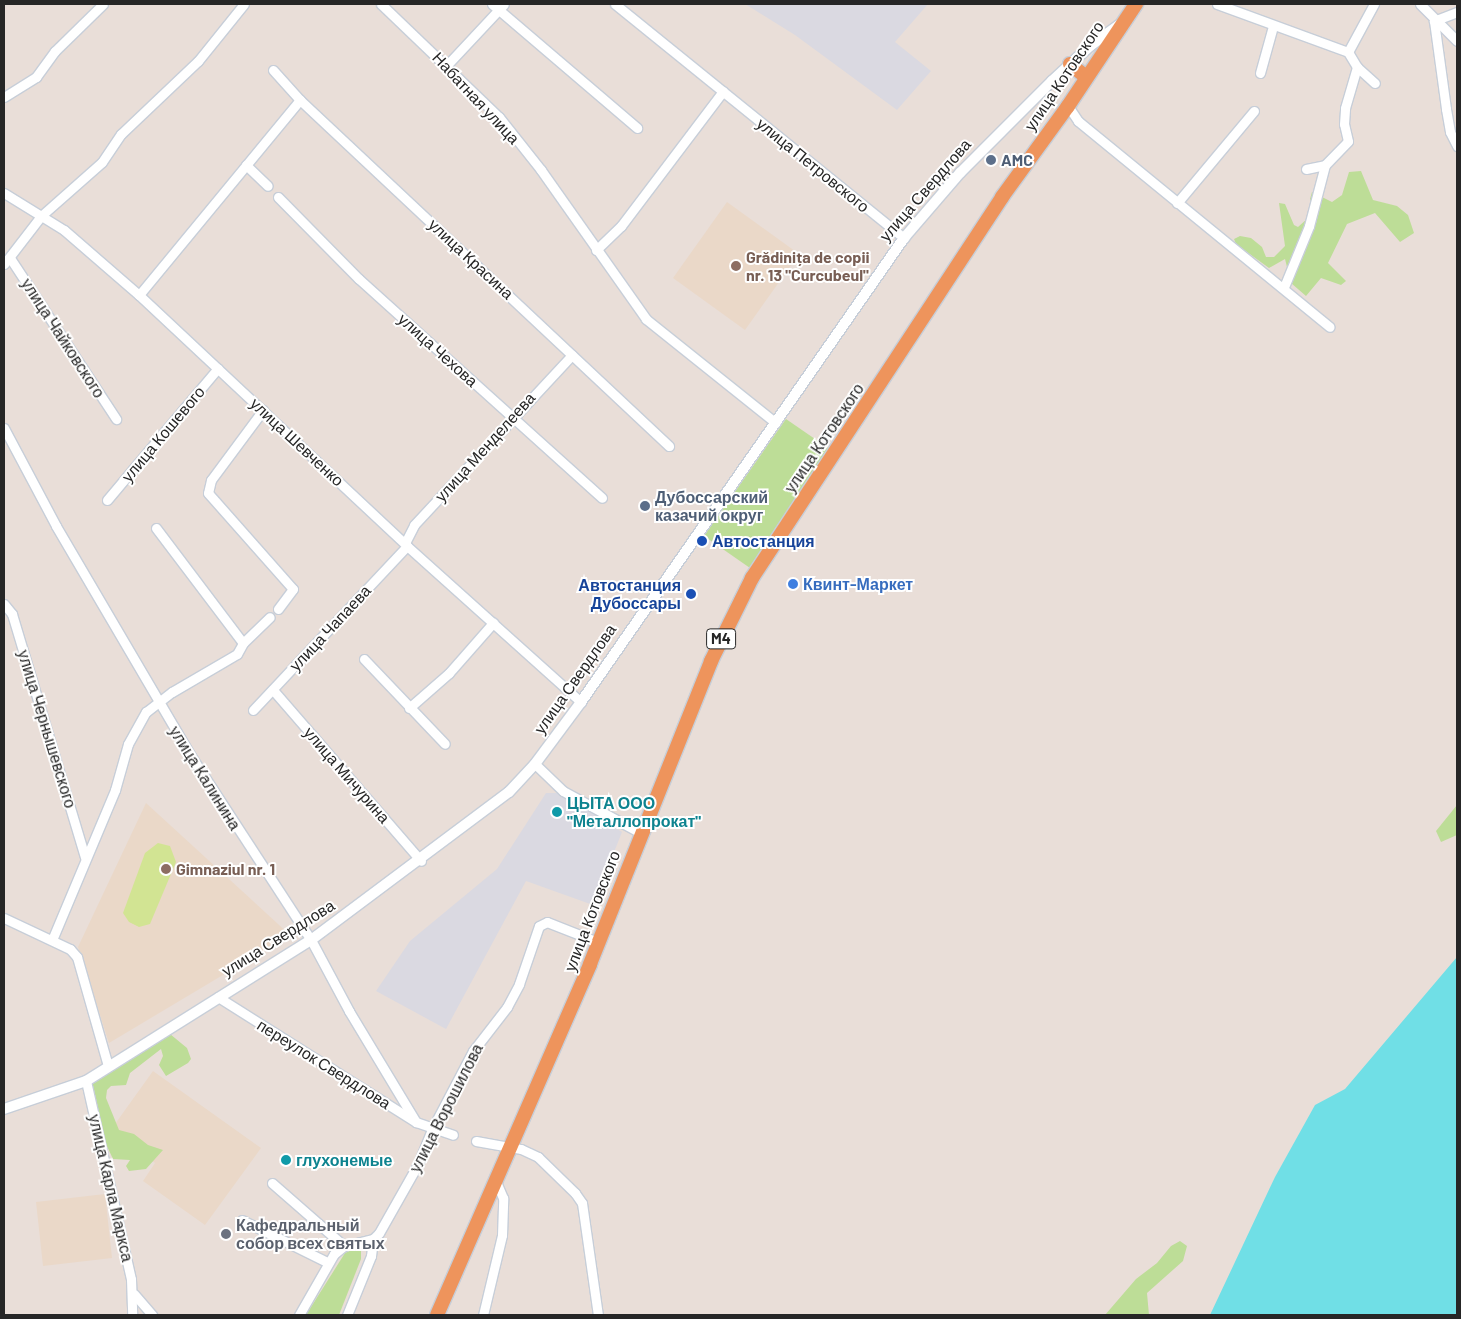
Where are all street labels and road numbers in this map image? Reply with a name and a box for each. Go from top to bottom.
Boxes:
street label: улица Котовского [1020,18,1108,134]
street label: Набатная улица [428,48,524,148]
street label: улица Петровского [753,114,873,216]
street label: улица Свердлова [875,135,975,245]
street label: улица Красина [425,215,517,303]
street label: улица Чайковского [17,275,109,401]
street label: улица Чехова [394,309,482,391]
street label: улица Котовского [780,380,868,496]
street label: улица Кошевого [117,382,209,486]
street label: улица Менделеева [431,388,539,506]
street label: улица Шевченко [246,394,348,490]
street label: улица Чапаева [285,581,375,675]
street label: улица Свердлова [530,620,620,738]
road number: M4 [706,626,736,652]
street label: улица Чернышевского [14,648,80,810]
street label: улица Калинина [165,722,245,834]
street label: улица Мичурина [300,723,394,827]
street label: улица Котовского [560,848,624,974]
street label: улица Свердлова [218,896,338,980]
street label: переулок Свердлова [254,1015,394,1113]
street label: улица Ворошилова [405,1040,487,1176]
street label: улица Карла Маркса [85,1112,137,1264]

